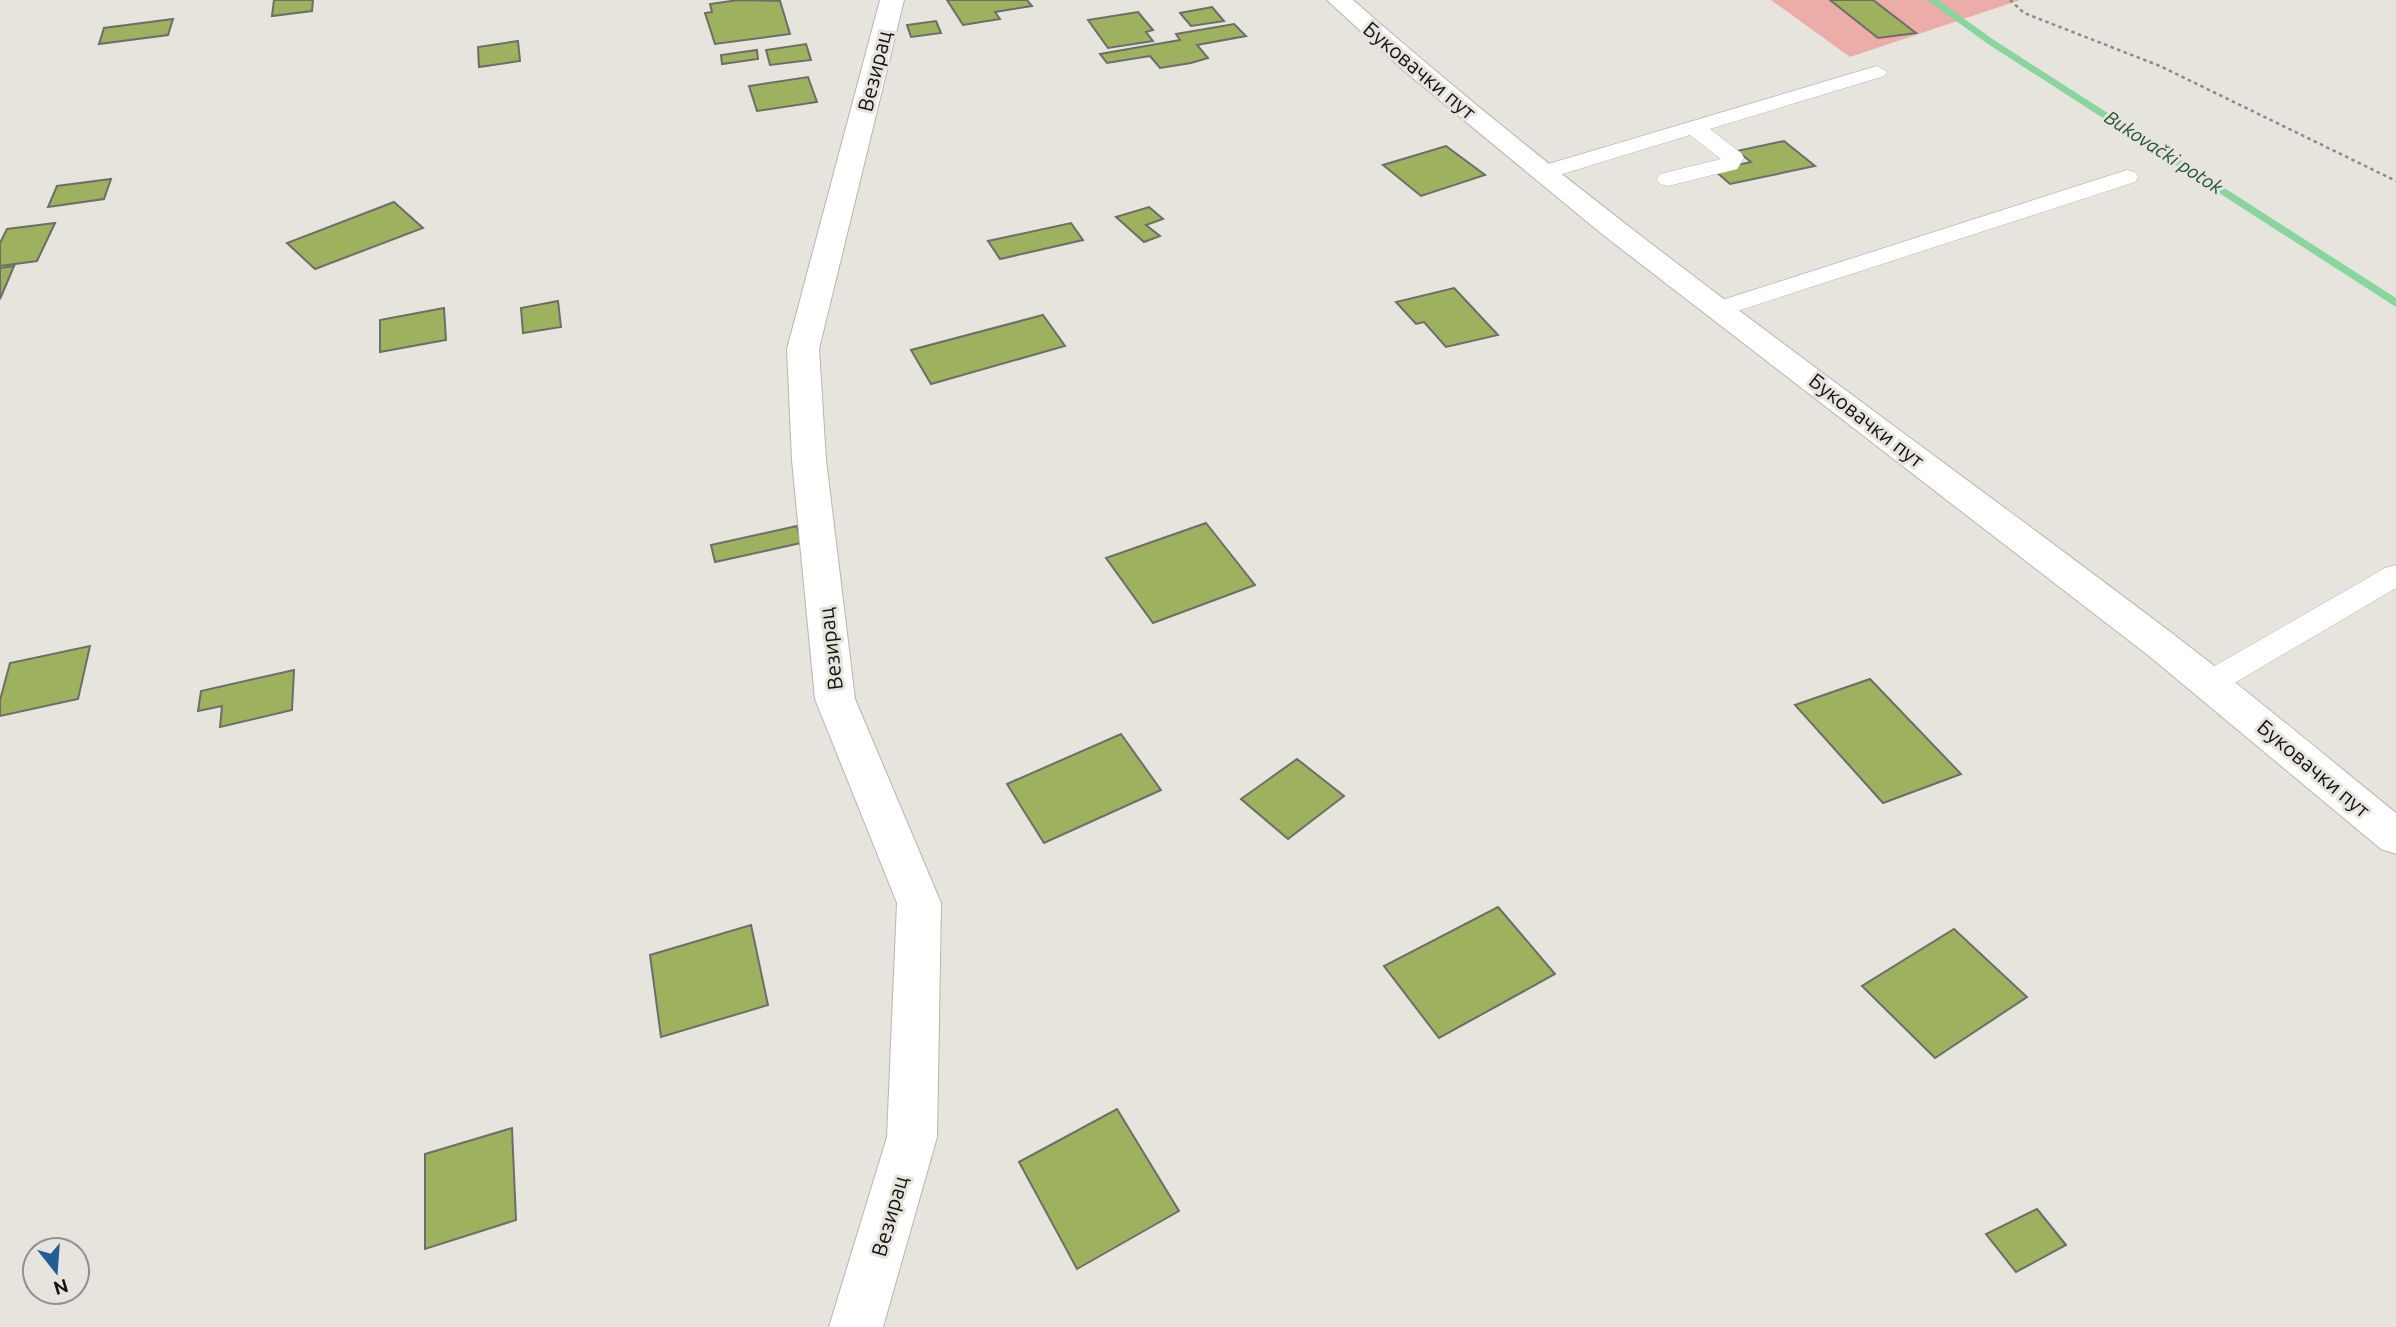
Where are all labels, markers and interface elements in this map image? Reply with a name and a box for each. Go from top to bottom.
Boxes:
street label: Буковачки пут [1359,16,1481,124]
street label: Везирац [852,28,896,114]
water label: Bukovački potok [2101,106,2227,199]
street label: Буковачки пут [1805,368,1930,473]
street label: Везирац [813,606,847,692]
street label: Буковачки пут [2253,714,2375,822]
street label: Везирац [866,1173,912,1259]
north arrow [21,1236,91,1306]
text: N [51,1275,71,1300]

